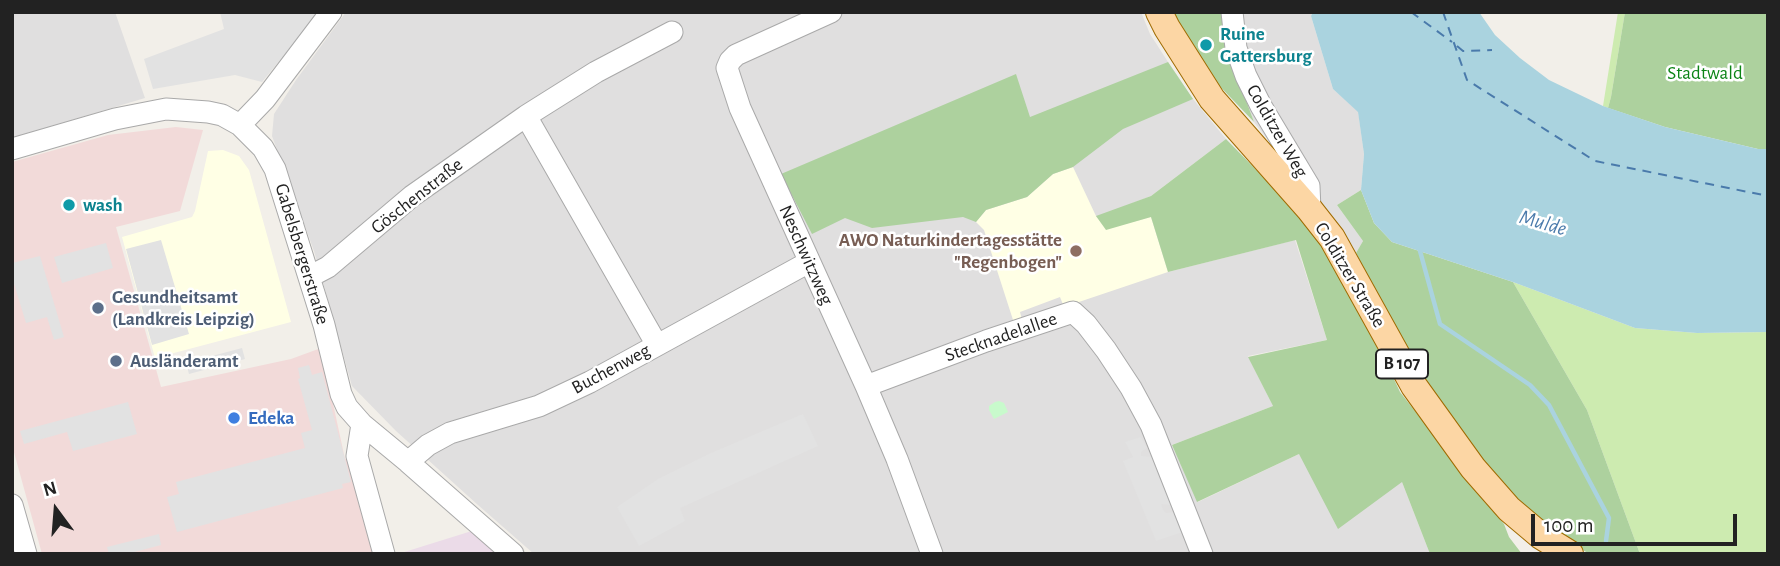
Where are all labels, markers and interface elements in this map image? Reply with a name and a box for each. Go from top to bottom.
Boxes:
place label: Ruine Gattersburg [1220,23,1312,67]
marker: Ruine Gattersburg [1198,37,1214,53]
park label: Stadtwald [1667,62,1743,84]
street label: Colditzer Weg [1241,80,1313,182]
street label: Göschenstraße [367,153,467,239]
street label: Gabelsbergerstraße [270,181,334,327]
place label: wash [83,194,123,216]
marker: wash [61,197,77,213]
street label: Neschwitzweg [774,202,838,308]
water label: Mulde [1517,204,1569,242]
street label: Colditzer Straße [1310,218,1390,332]
place label: AWO Naturkindertagesstätte "Regenbogen" [839,229,1062,273]
marker: AWO Naturkindertagesstätte "Regenbogen" [1068,243,1084,259]
place label: Gesundheitsamt (Landkreis Leipzig) [112,286,255,330]
marker: Gesundheitsamt (Landkreis Leipzig) [90,300,106,316]
street label: Stecknadelallee [942,307,1060,367]
street label: Buchenweg [568,339,654,399]
place label: Ausländeramt [130,350,238,372]
road number: B 107 [1376,350,1428,378]
marker: Ausländeramt [108,353,124,369]
place label: Edeka [248,407,294,429]
marker: Edeka [226,410,242,426]
north arrow [21,475,91,545]
text: N [41,478,59,500]
scale bar [1535,500,1742,544]
text: 100 m [1544,515,1594,536]

